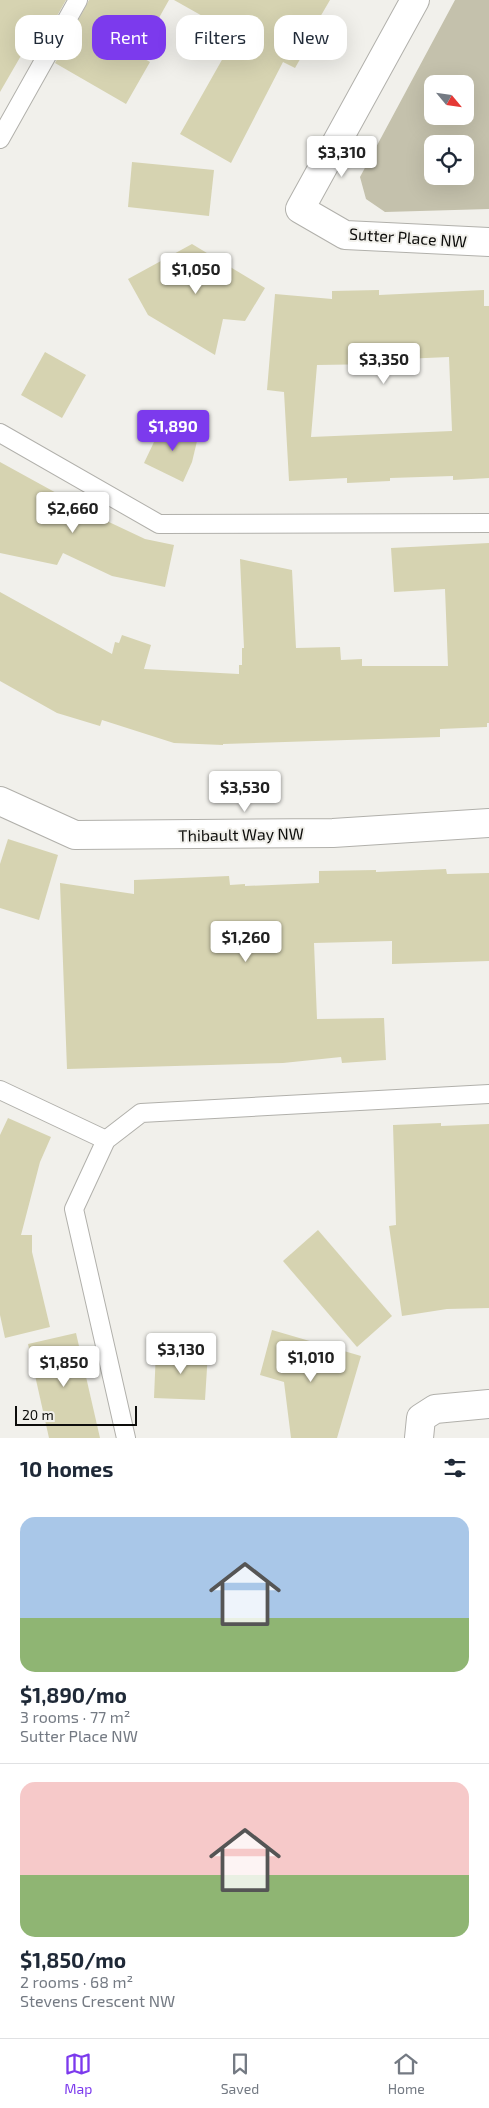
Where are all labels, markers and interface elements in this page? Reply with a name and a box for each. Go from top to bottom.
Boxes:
chip: Buy [15,15,82,60]
chip: Rent [92,15,166,60]
chip: Filters [176,15,264,60]
chip: New [274,15,347,60]
north arrow [424,75,474,125]
map controls [424,75,474,185]
button: locate [424,135,474,185]
pin: $3,310 [301,136,383,178]
text: $3,310 [318,142,366,161]
street label: Sutter Place NW [349,223,467,251]
pin: $1,050 [155,252,237,295]
text: $1,050 [171,259,221,278]
pin: $3,350 [343,342,425,385]
text: $3,350 [359,349,409,368]
pin: $1,890 [132,410,214,452]
text: $1,890 [148,416,198,435]
pin: $2,660 [32,492,114,534]
text: $2,660 [47,498,99,517]
pin: $3,530 [204,770,286,813]
text: $3,530 [220,777,270,796]
street label: Thibault Way NW [178,823,304,845]
pin: $1,260 [205,920,287,963]
text: $1,260 [222,927,270,946]
pin: $3,130 [140,1332,222,1375]
text: $3,130 [157,1339,205,1358]
pin: $1,010 [270,1340,352,1383]
pin: $1,850 [23,1346,105,1388]
text: $1,010 [287,1347,335,1366]
text: $1,850 [40,1352,88,1371]
scale bar [15,1403,138,1426]
text: 20 m [22,1406,54,1423]
icon: filters [441,1454,469,1482]
text: 10 homes [20,1456,113,1481]
icon: home [200,1549,290,1639]
text: $1,890/mo [20,1682,127,1707]
text: 3 rooms · 77 m² [20,1707,131,1726]
text: Sutter Place NW [20,1726,138,1745]
icon: home [200,1815,290,1905]
text: $1,850/mo [20,1947,126,1972]
text: 2 rooms · 68 m² [20,1972,133,1991]
text: Stevens Crescent NW [20,1991,175,2010]
tab: Map [64,2050,92,2097]
tab: Saved [221,2050,259,2097]
tab: Home [388,2050,425,2097]

